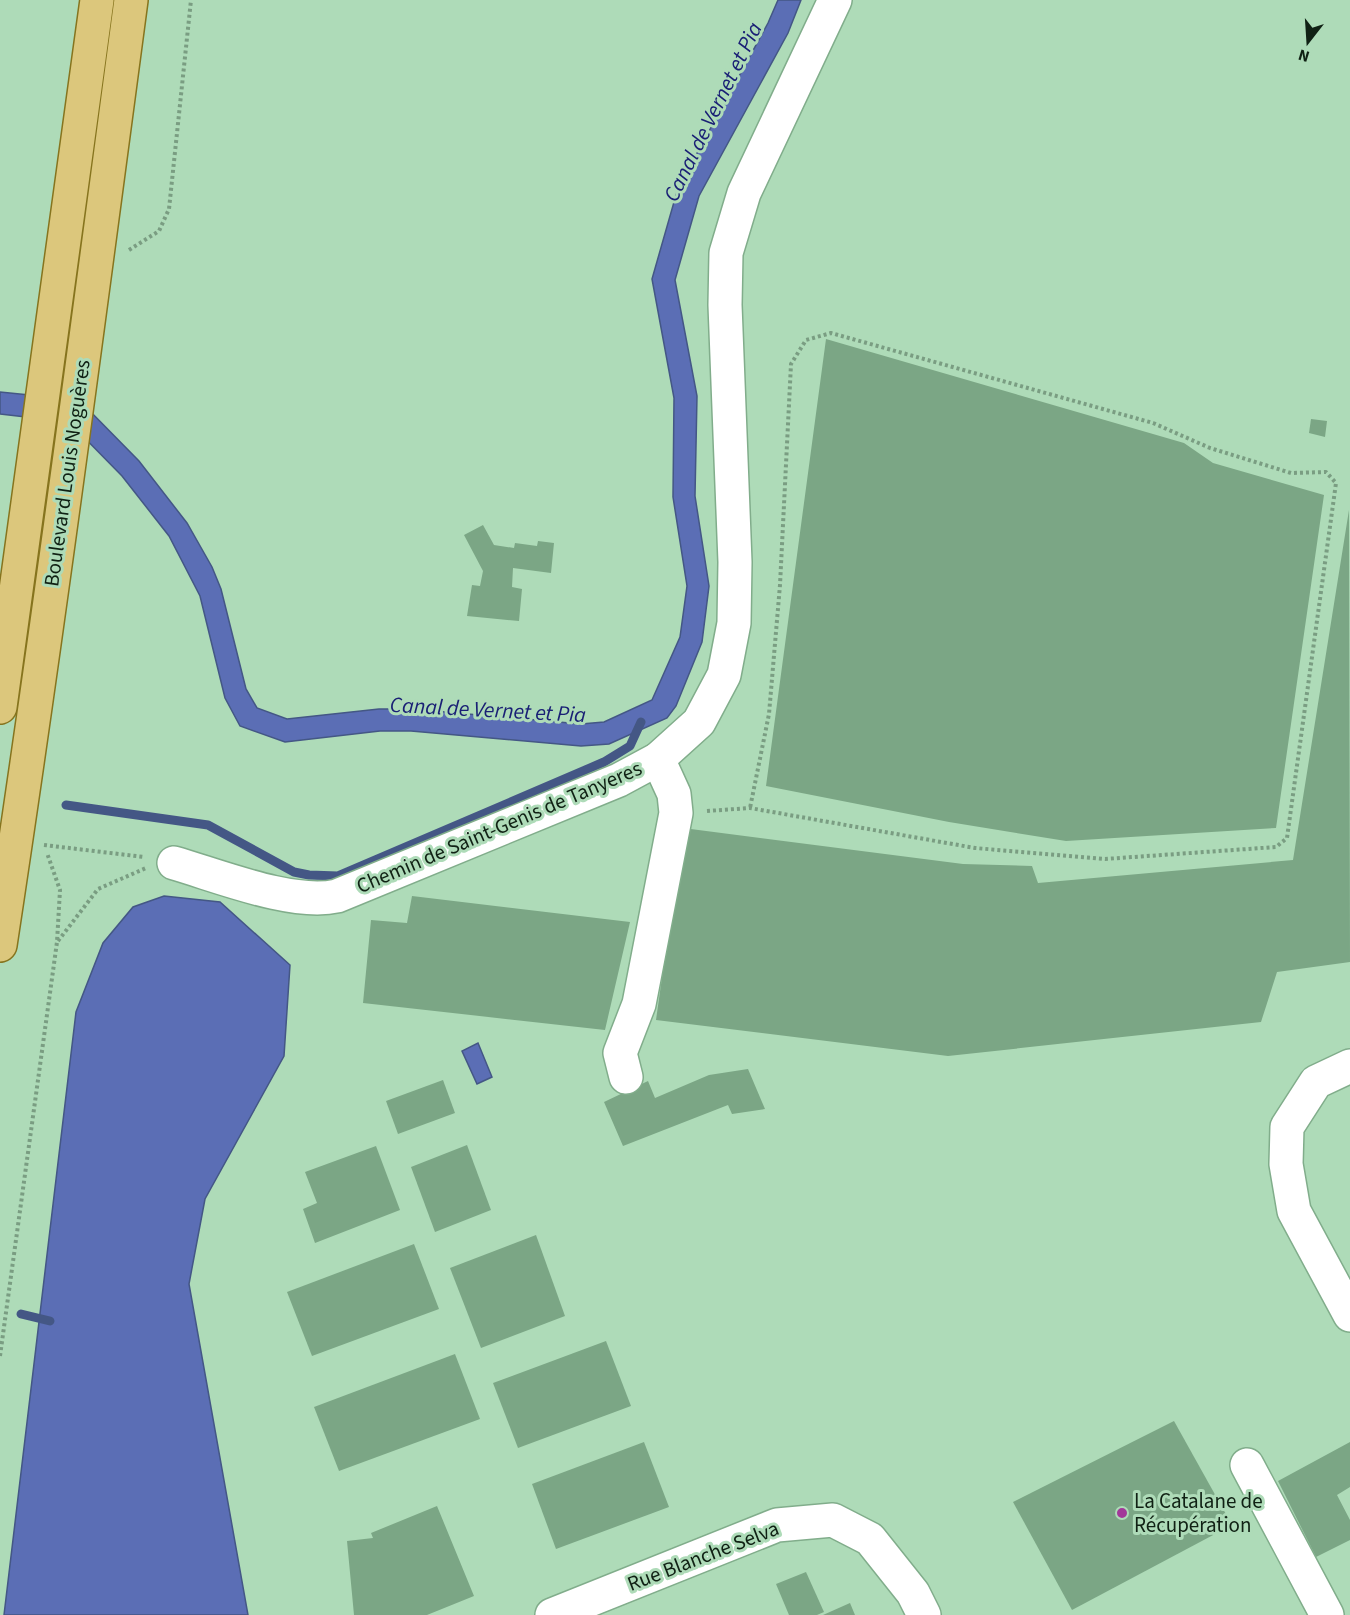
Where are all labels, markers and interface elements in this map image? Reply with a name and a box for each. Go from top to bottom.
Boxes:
north arrow [1278,12,1338,72]
water label: Canal de Vernet et Pia [656,17,770,207]
text: N [1296,43,1312,67]
street label: Boulevard Louis Noguères [36,358,98,588]
water label: Canal de Vernet et Pia [389,689,587,731]
street label: Chemin de Saint-Genis de Tanyeres [352,753,647,901]
place label: La Catalane de Récupération [1134,1486,1263,1540]
marker: La Catalane de Récupération [1115,1506,1129,1520]
street label: Rue Blanche Selva [623,1513,783,1599]

